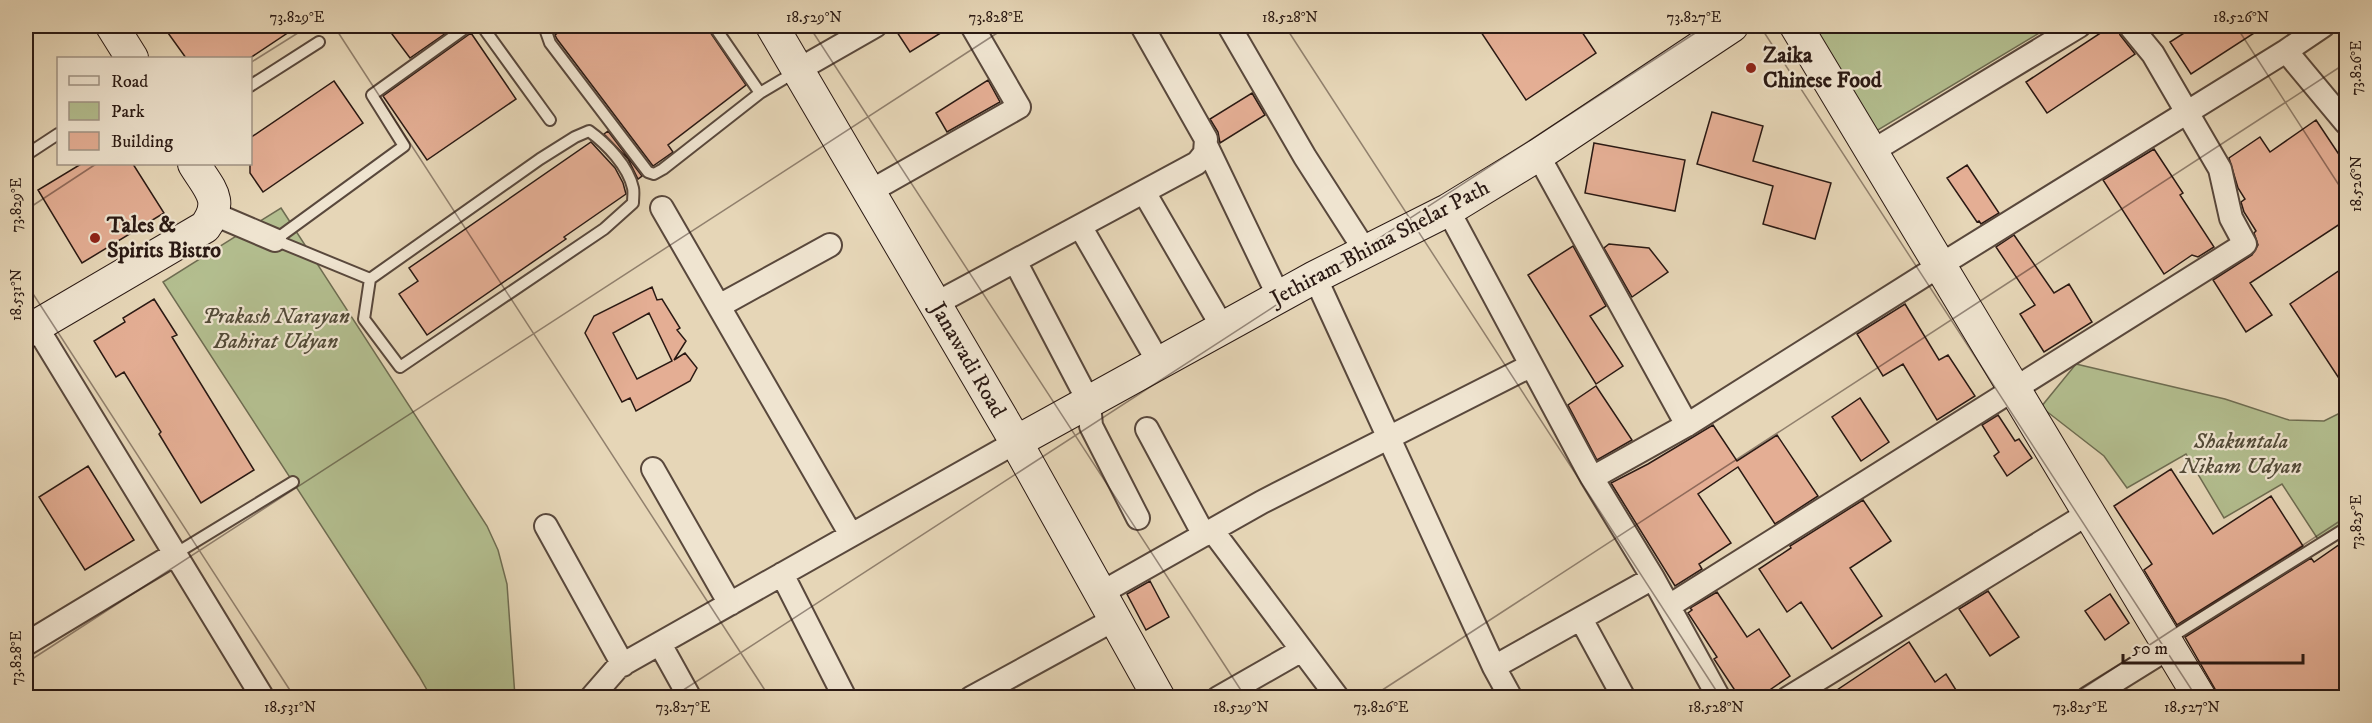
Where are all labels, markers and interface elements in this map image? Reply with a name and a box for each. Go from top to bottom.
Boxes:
text: 73.829°E [270,8,325,27]
text: 18.529°N [786,8,842,27]
text: 73.828°E [969,8,1024,27]
text: 18.528°N [1262,8,1318,27]
text: 73.827°E [1667,8,1722,27]
text: 18.526°N [2213,8,2269,27]
text: 73.826°E [2347,40,2366,96]
place label: Zaika Chinese Food [1763,42,1883,94]
legend [57,57,252,165]
marker: Zaika Chinese Food [1744,61,1758,75]
text: Road [111,71,148,93]
text: Park [111,101,145,123]
text: Building [111,131,173,153]
text: 18.526°N [2347,156,2366,212]
street label: Jethiram Bhima Shelar Path [1264,174,1494,313]
text: 73.829°E [7,177,26,232]
place label: Tales & Spirits Bistro [106,212,221,264]
marker: Tales & Spirits Bistro [88,231,102,245]
text: 18.531°N [7,269,26,321]
street label: Janawadi Road [923,296,1012,423]
park label: Prakash Narayan Bahirat Udyan [202,303,350,355]
park label: Shakuntala Nikam Udyan [2178,428,2302,480]
text: 73.825°E [2347,494,2366,549]
scale bar [2123,627,2303,665]
text: 73.828°E [7,630,26,685]
text: 50 m [2132,638,2168,660]
text: 18.531°N [264,698,316,717]
text: 73.827°E [656,698,711,717]
text: 18.529°N [1213,698,1269,717]
text: 73.826°E [1353,698,1409,717]
text: 18.528°N [1688,698,1744,717]
text: 73.825°E [2053,698,2108,717]
text: 18.527°N [2164,698,2220,717]

